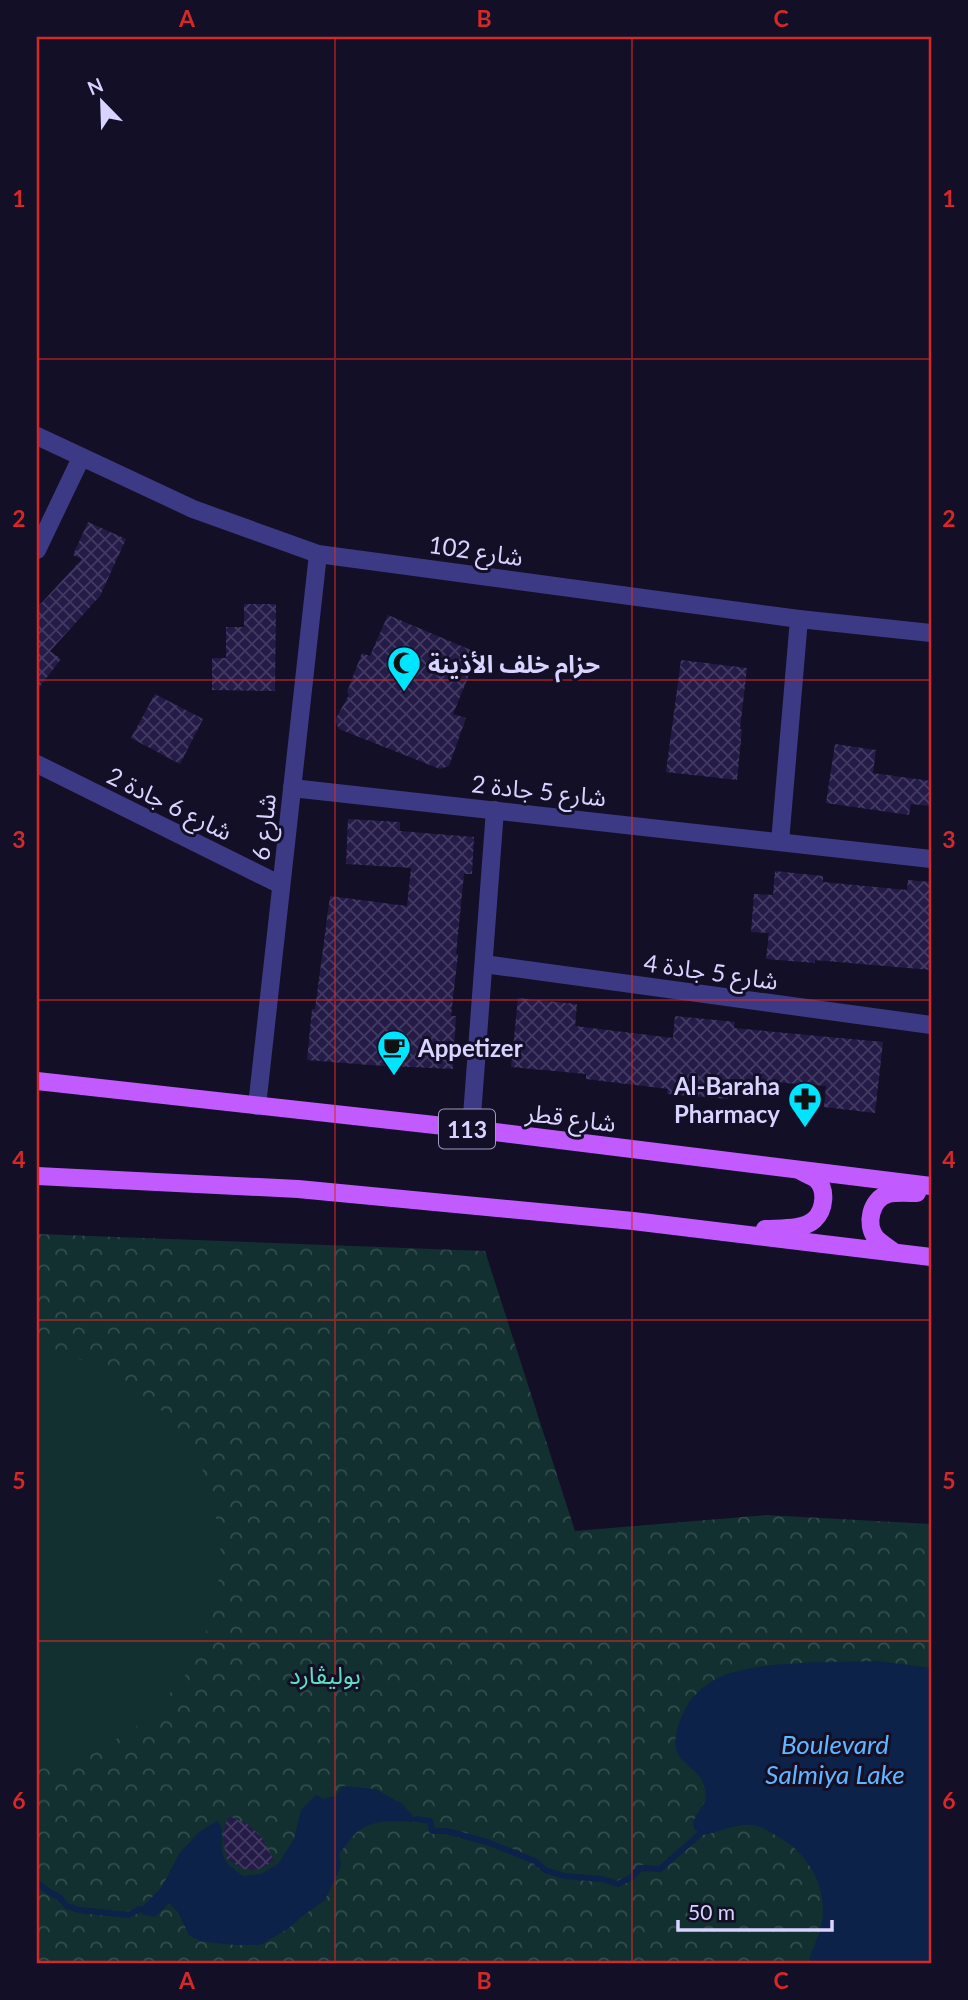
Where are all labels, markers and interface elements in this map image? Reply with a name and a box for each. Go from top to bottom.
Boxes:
text: A [178,4,196,32]
text: B [476,4,492,32]
text: C [773,4,789,32]
north arrow [66,66,136,136]
text: N [84,72,106,99]
text: 1 [12,184,26,212]
text: 1 [942,184,956,212]
text: 2 [12,504,26,532]
text: 2 [942,504,956,532]
street label: شارع 102 [427,529,525,575]
mosque icon: حزام خلف الأذينة [385,644,423,693]
place label: حزام خلف الأذينة [428,649,600,683]
street label: شارع 6 جادة 2 [101,760,237,849]
street label: شارع 5 جادة 2 [470,769,608,815]
street label: شارع 6 [245,792,285,862]
text: 3 [12,825,26,853]
text: 3 [942,825,956,853]
street label: شارع 5 جادة 4 [641,947,780,999]
cafe icon: Appetizer [375,1028,413,1077]
place label: Appetizer [417,1033,523,1062]
place label: Al-Baraha Pharmacy [673,1071,780,1128]
pharmacy icon: Al-Baraha Pharmacy [786,1080,824,1129]
street label: شارع قطر [523,1097,618,1141]
road number: 113 [439,1110,495,1148]
text: 4 [12,1145,26,1173]
text: 4 [942,1145,956,1173]
text: 5 [12,1466,26,1494]
text: 5 [942,1466,956,1494]
park label: بوليڤارد [289,1660,361,1690]
water label: Boulevard Salmiya Lake [765,1728,905,1790]
text: 6 [12,1786,26,1814]
text: 6 [942,1786,956,1814]
scale bar [678,1888,832,1932]
text: 50 m [688,1899,735,1924]
text: A [178,1966,196,1994]
text: B [476,1966,492,1994]
text: C [773,1966,789,1994]

